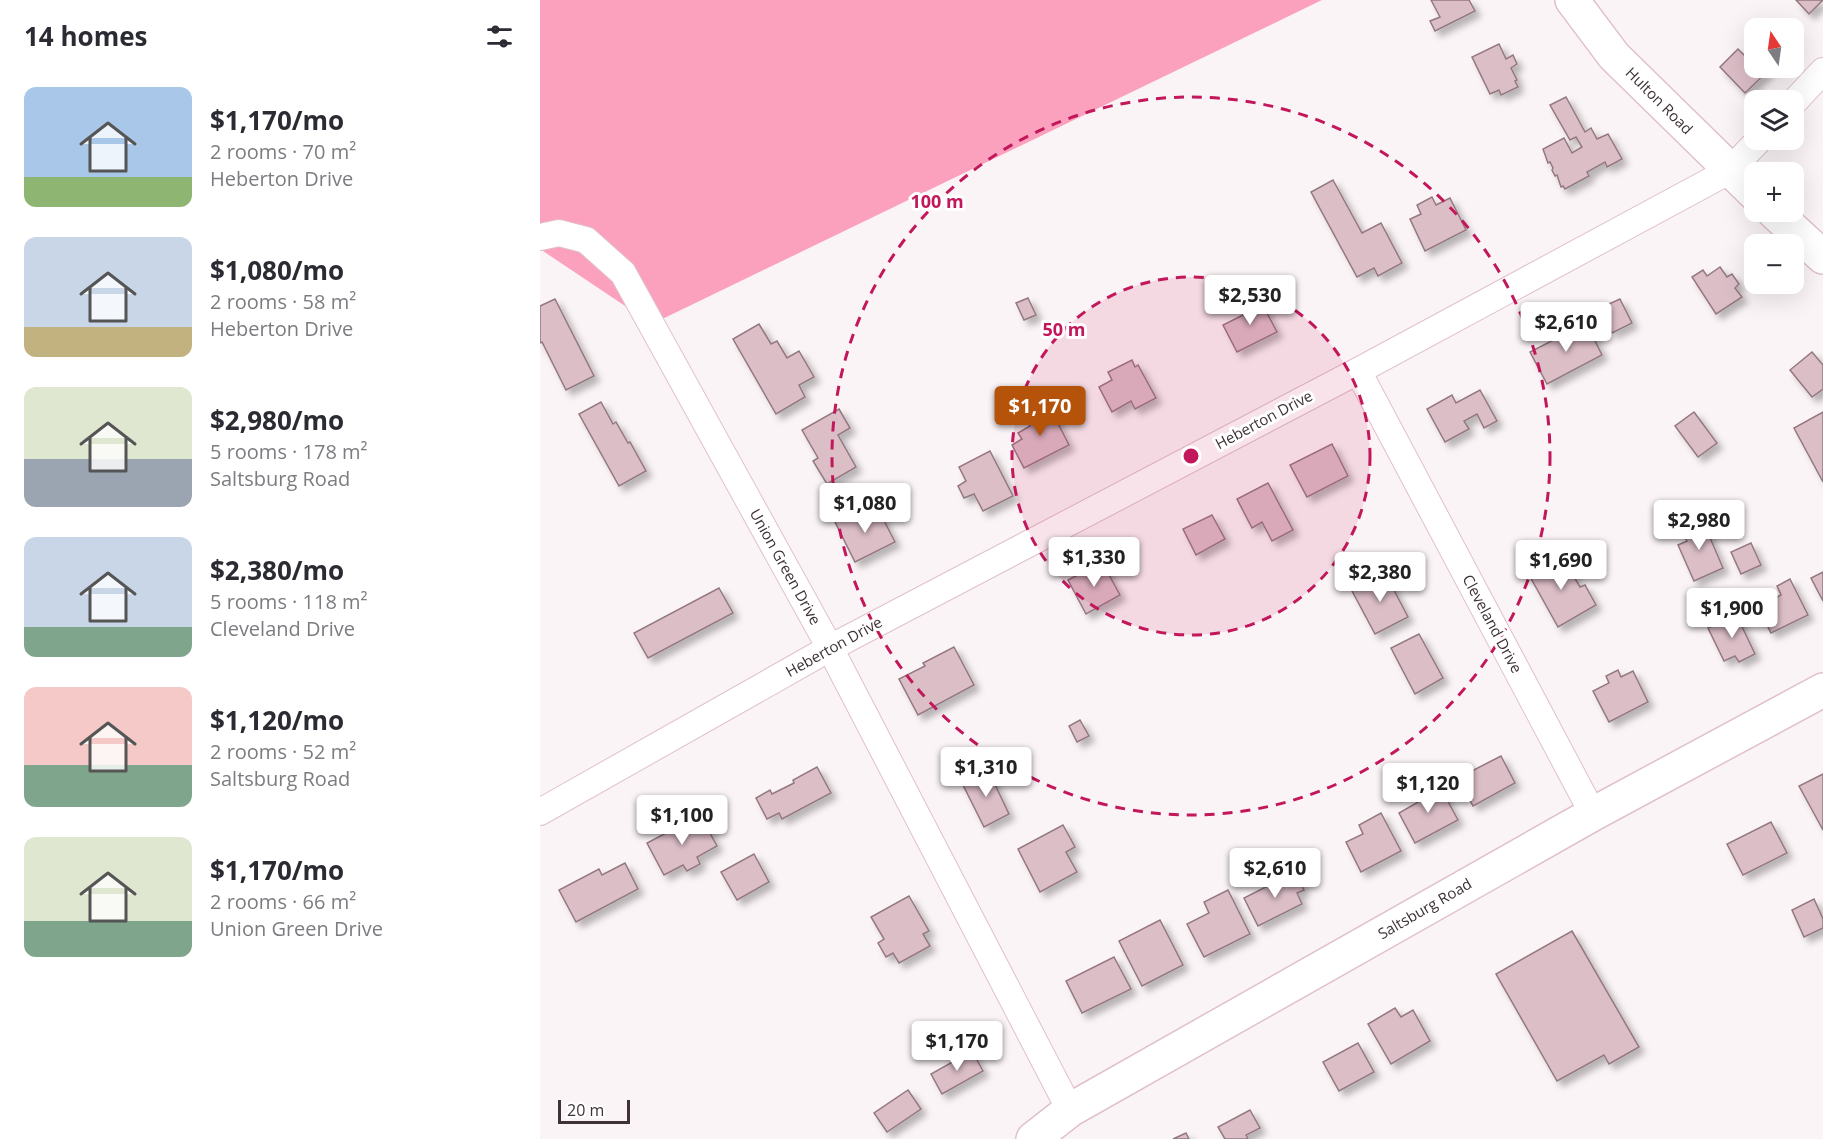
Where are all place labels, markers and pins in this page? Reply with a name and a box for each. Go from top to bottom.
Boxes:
pin: $2,530 [1201,275,1299,326]
pin: $2,610 [1517,302,1615,353]
pin: $1,170 [991,386,1089,437]
centre of rings [1181,446,1201,466]
pin: $1,080 [816,483,914,534]
pin: $2,980 [1650,500,1748,551]
pin: $1,330 [1045,537,1143,588]
pin: $1,690 [1512,540,1610,591]
pin: $2,380 [1331,552,1429,603]
pin: $1,900 [1683,588,1781,639]
pin: $1,310 [937,747,1035,798]
pin: $1,120 [1379,763,1477,814]
pin: $1,100 [633,795,731,846]
pin: $2,610 [1226,848,1324,899]
pin: $1,170 [908,1021,1006,1072]

